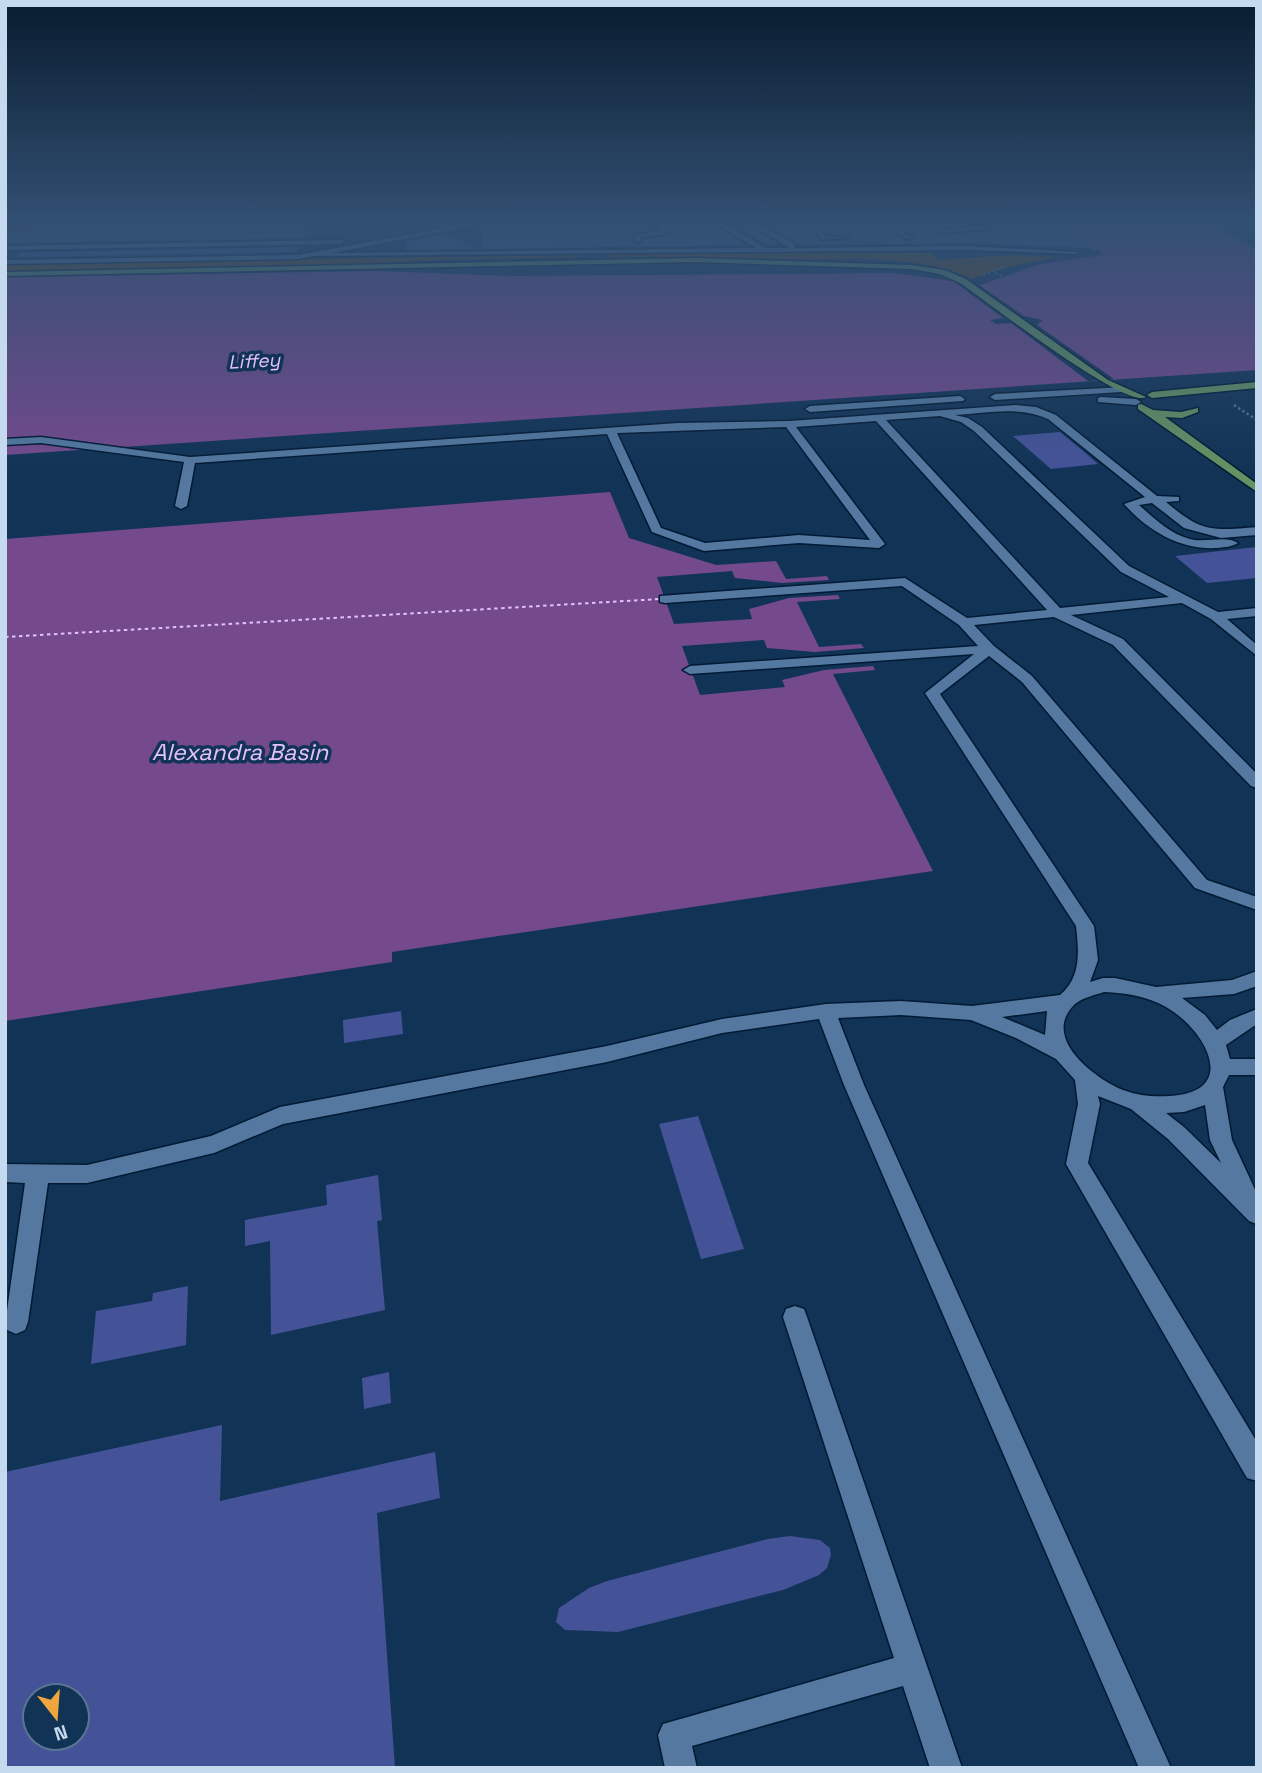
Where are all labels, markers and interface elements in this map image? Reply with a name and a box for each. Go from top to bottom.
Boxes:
water label: Liffey [227,347,282,375]
water label: Alexandra Basin [152,737,329,767]
north arrow [21,1682,91,1752]
text: N [51,1719,71,1747]

